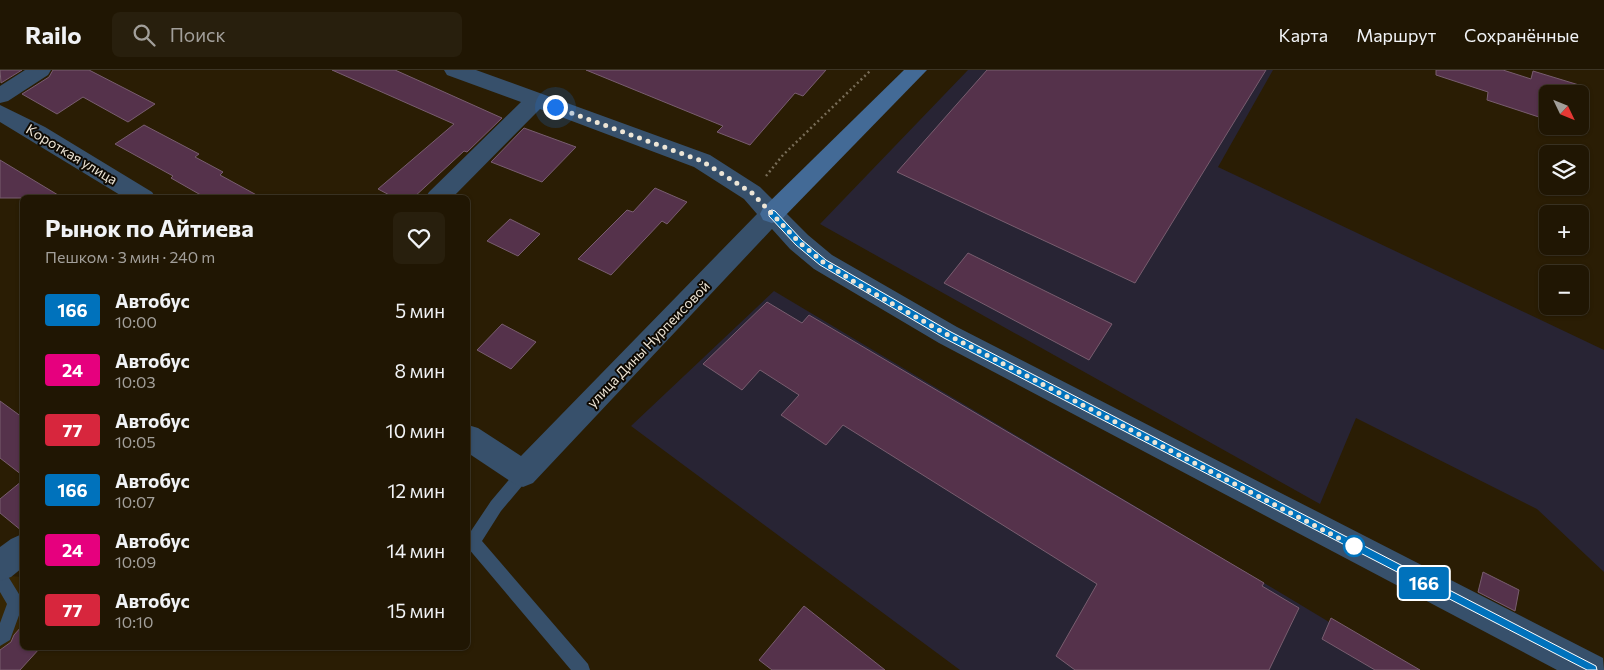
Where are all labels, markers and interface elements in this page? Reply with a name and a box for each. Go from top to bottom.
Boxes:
search box [112,12,462,57]
text: Railo [25,20,82,49]
icon: search [130,21,158,49]
text: Поиск [170,23,226,46]
text: Карта [1279,24,1328,46]
text: Маршрут [1356,24,1436,46]
text: Сохранённые [1464,24,1579,46]
north arrow [1539,85,1589,135]
map controls [1539,85,1589,315]
your location [543,95,568,120]
street label: Короткая улица [23,120,121,188]
button: layers [1539,145,1589,195]
button: + [1539,205,1589,255]
button: heart [393,212,445,264]
text: Рынок по Айтиева [45,213,254,242]
text: Пешком · 3 мин · 240 m [45,247,215,266]
button: − [1539,265,1589,315]
street label: улица Дины Нурпеисовой [583,277,713,411]
text: Автобус [115,289,190,312]
text: 166 [57,299,88,321]
text: 5 мин [395,299,445,322]
text: 10:00 [115,312,157,331]
text: Автобус [115,349,190,372]
text: 24 [62,359,83,381]
text: 8 мин [395,359,445,382]
text: 10:03 [115,372,156,391]
text: Автобус [115,409,190,432]
text: 77 [63,419,82,441]
text: 10 мин [386,419,445,442]
text: 10:05 [115,432,156,451]
text: Автобус [115,469,190,492]
text: 166 [57,479,88,501]
text: 12 мин [387,479,445,502]
text: 10:07 [115,492,155,511]
text: Автобус [115,529,190,552]
unlabelled marker [1343,535,1365,557]
text: 24 [62,539,83,561]
text: 14 мин [387,539,445,562]
text: 10:09 [115,552,156,571]
line badge: 166 [1395,567,1453,599]
text: 166 [1409,572,1439,594]
text: Автобус [115,589,190,612]
text: 77 [63,599,82,621]
text: 15 мин [387,599,445,622]
text: 10:10 [115,612,153,631]

